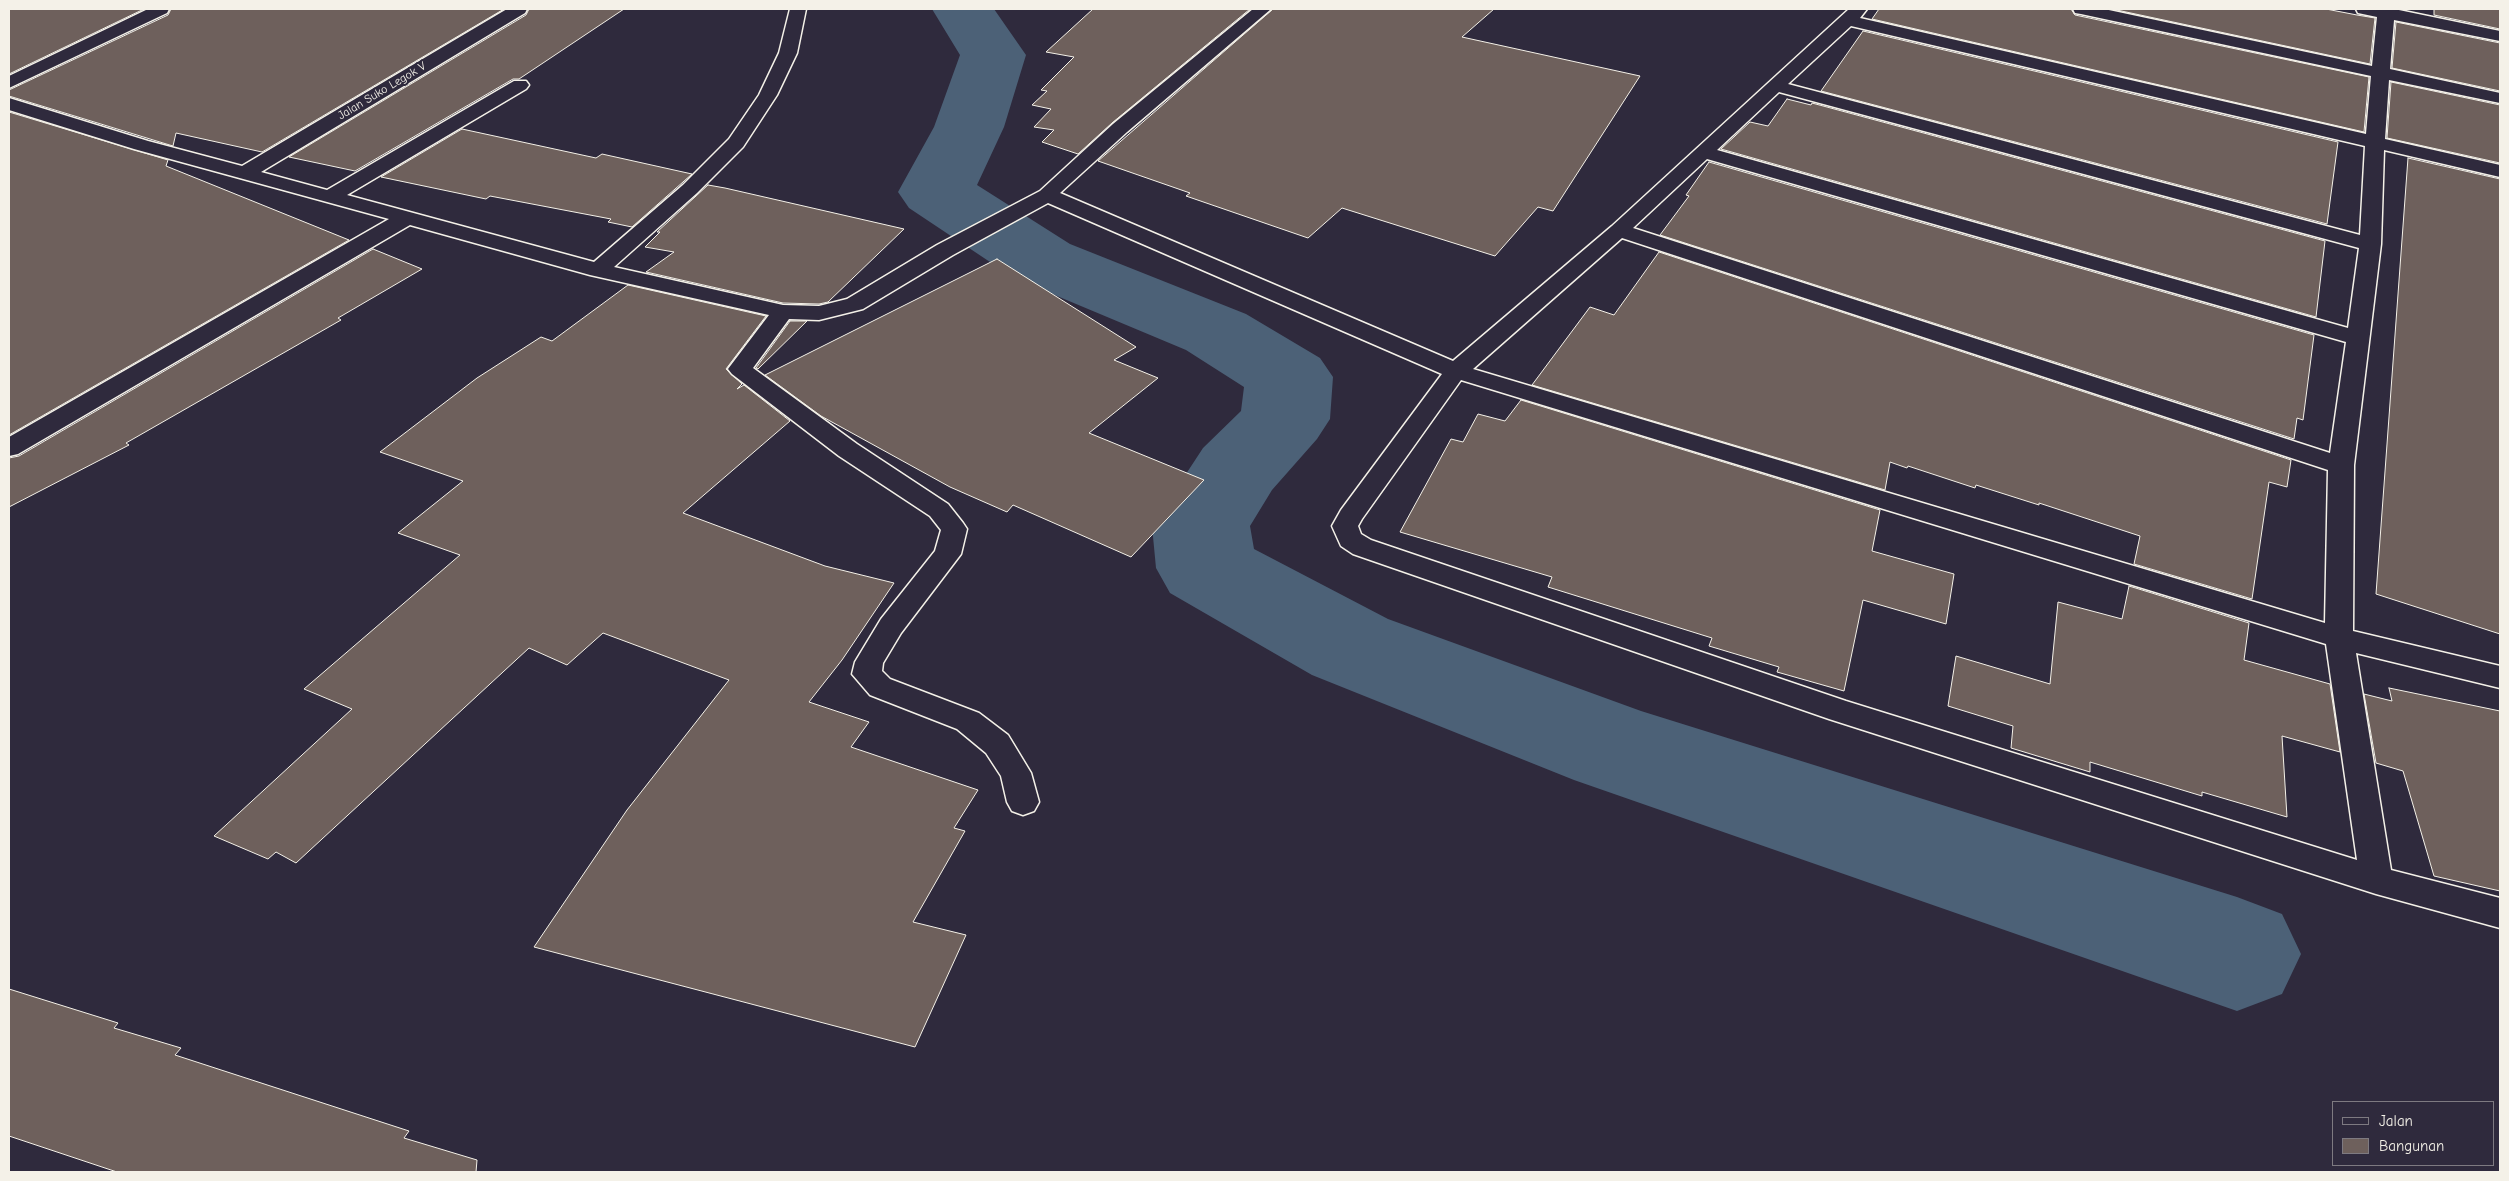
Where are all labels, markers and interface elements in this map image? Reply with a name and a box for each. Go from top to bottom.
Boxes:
street label: Jalan Suko Legok V [335,59,429,123]
legend [2332,1101,2494,1166]
text: Jalan [2379,1112,2413,1130]
text: Bangunan [2379,1137,2444,1155]

